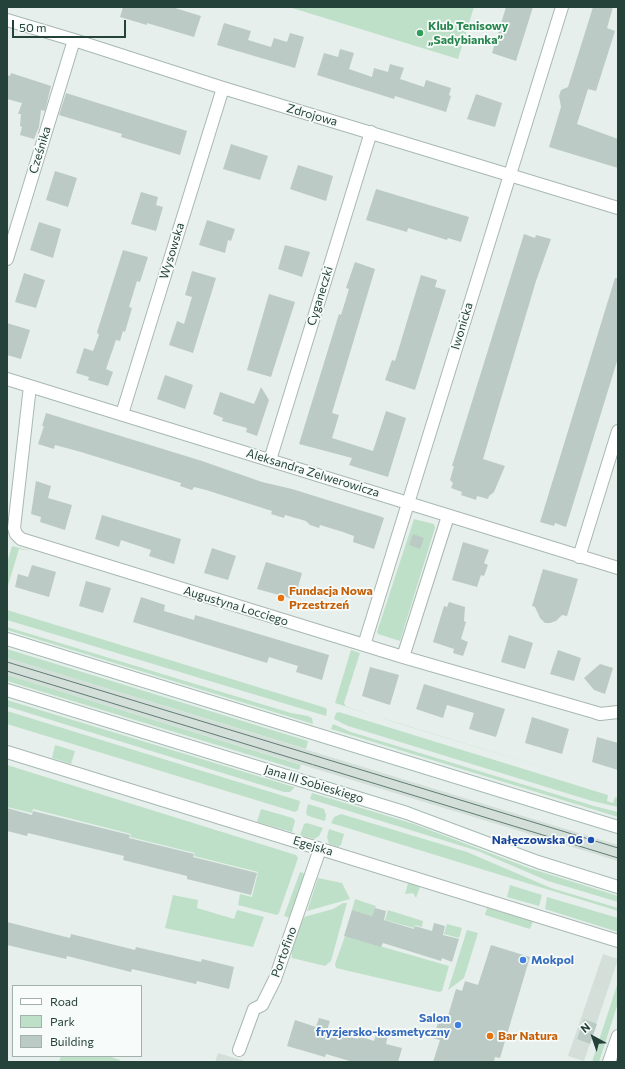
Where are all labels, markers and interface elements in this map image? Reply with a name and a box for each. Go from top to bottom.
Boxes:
scale bar [14,12,128,38]
place label: Klub Tenisowy „Sadybianka” [428,19,508,47]
text: 50 m [19,20,47,34]
marker: Klub Tenisowy „Sadybianka” [415,28,425,38]
street label: Zdrojowa [285,101,339,129]
street label: Cześnika [26,125,54,175]
street label: Wysowska [157,221,187,281]
street label: Cyganeczki [304,265,336,327]
street label: Iwonicka [448,301,476,351]
street label: Aleksandra Zelwerowicza [245,446,381,500]
street label: Augustyna Locciego [182,583,290,629]
place label: Fundacja Nowa Przestrzeń [289,584,373,612]
marker: Fundacja Nowa Przestrzeń [276,593,286,603]
street label: Jana III Sobieskiego [263,762,365,806]
street label: Egejska [291,833,335,859]
place label: Nałęczowska 06 [492,833,583,847]
marker: Nałęczowska 06 [586,835,596,845]
street label: Portofino [268,925,300,979]
place label: Mokpol [531,953,574,967]
marker: Mokpol [518,955,528,965]
legend [12,985,142,1057]
text: Road [50,994,78,1008]
place label: Salon fryzjersko-kosmetyczny [316,1011,450,1039]
text: Park [50,1014,75,1028]
north arrow [573,1017,613,1057]
marker: Salon fryzjersko-kosmetyczny [453,1020,463,1030]
text: N [578,1020,592,1035]
place label: Bar Natura [498,1029,558,1043]
marker: Bar Natura [485,1031,495,1041]
text: Building [50,1034,94,1048]

